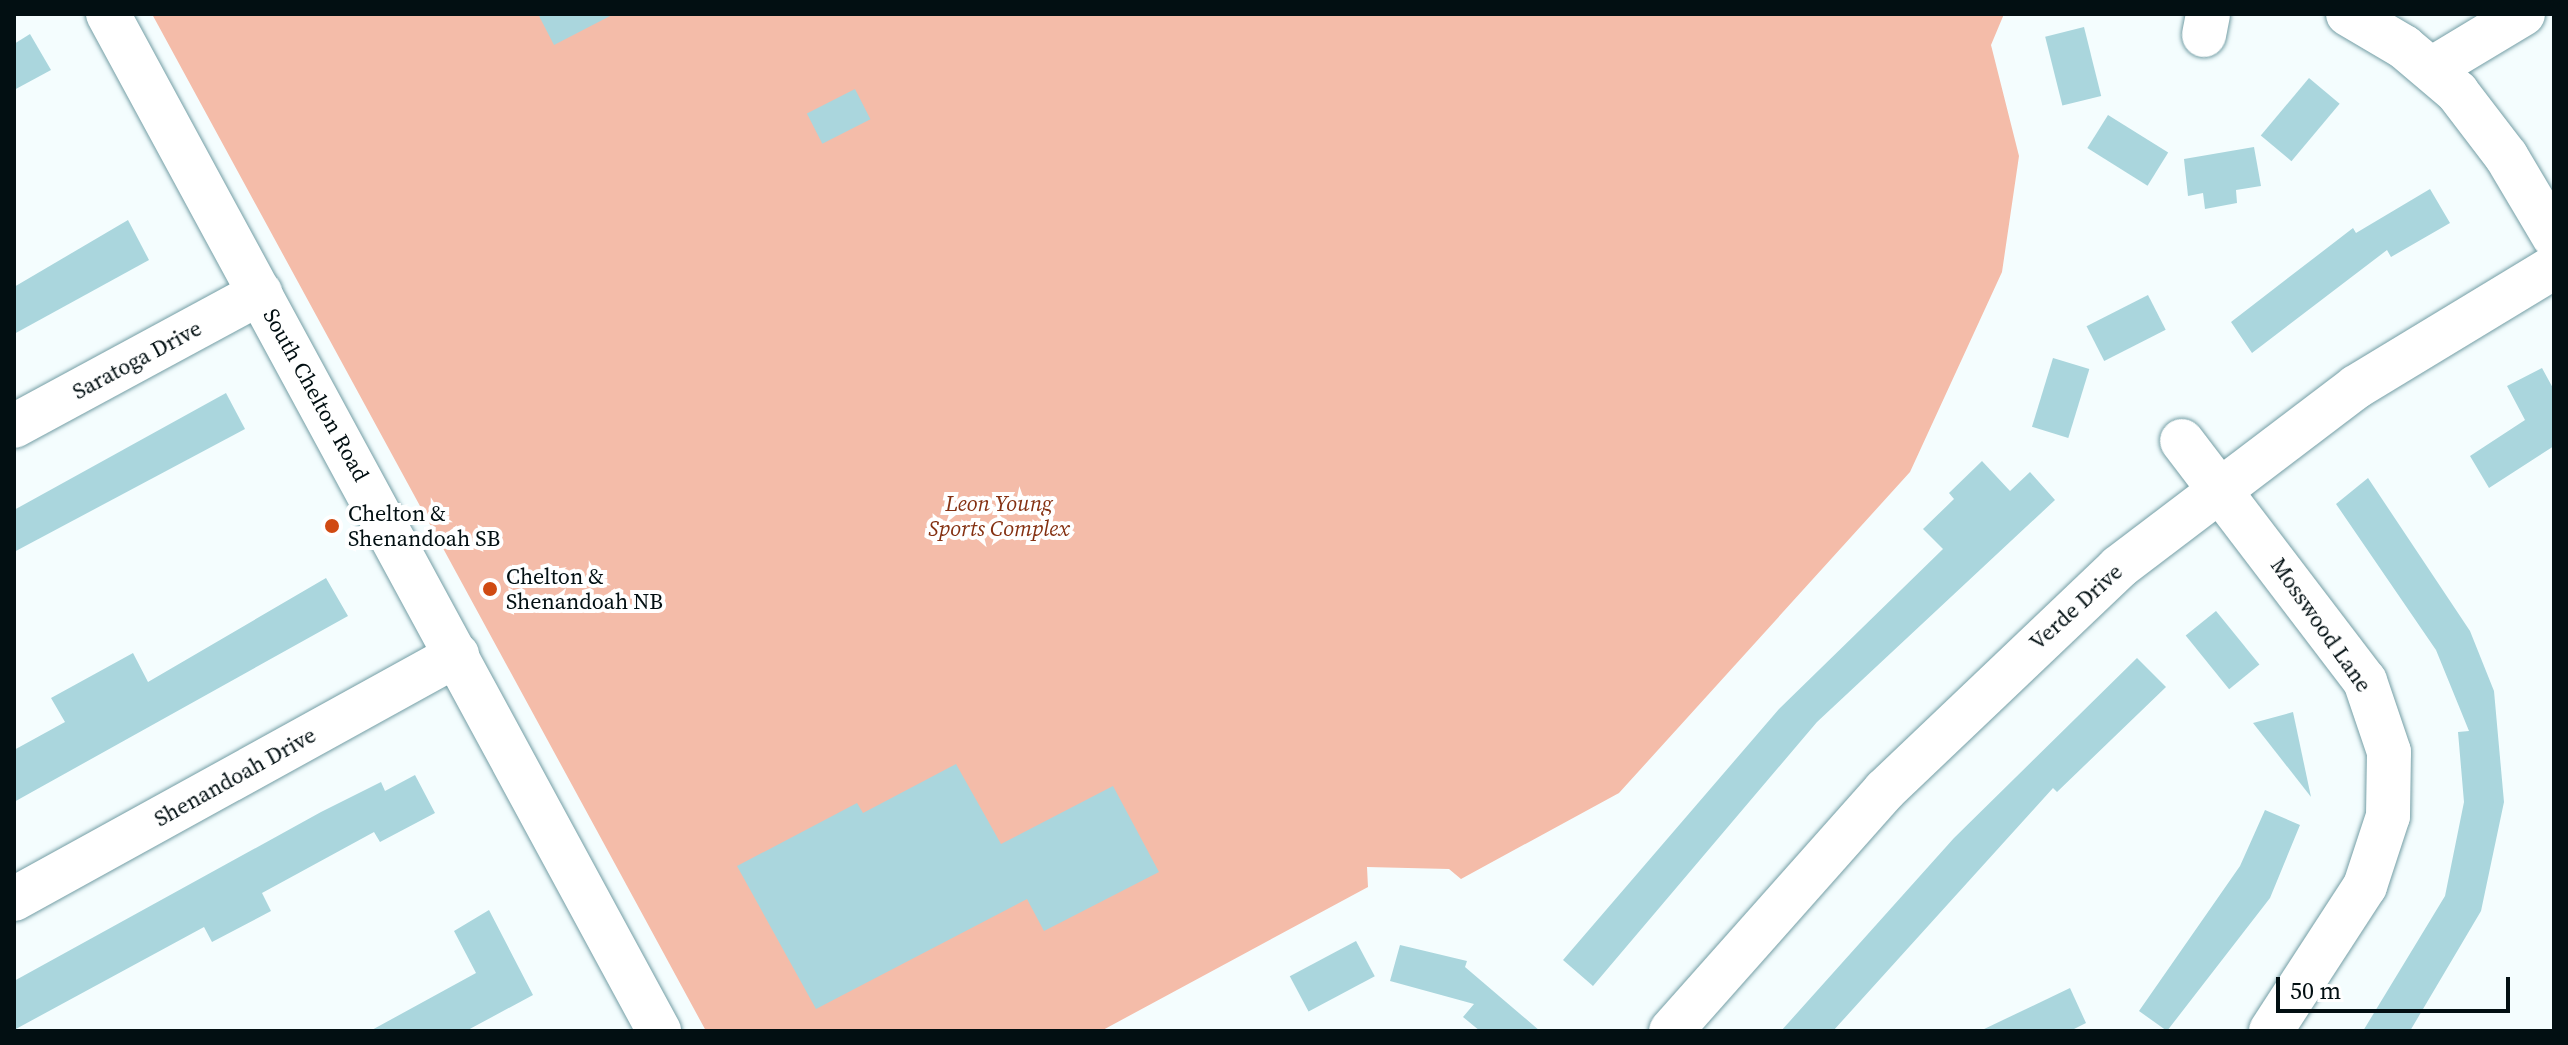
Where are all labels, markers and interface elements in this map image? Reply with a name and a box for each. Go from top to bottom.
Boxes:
street label: South Chelton Road [258,304,374,486]
street label: Saratoga Drive [68,315,206,405]
park label: Leon Young Sports Complex [928,490,1070,542]
place label: Chelton & Shenandoah SB [348,500,500,552]
marker: Chelton & Shenandoah SB [323,517,341,535]
street label: Mosswood Lane [2265,553,2377,697]
street label: Verde Drive [2024,559,2128,655]
place label: Chelton & Shenandoah NB [506,563,663,614]
marker: Chelton & Shenandoah NB [481,580,499,598]
street label: Shenandoah Drive [150,722,320,832]
scale bar [2280,961,2514,1011]
text: 50 m [2290,974,2341,1007]

